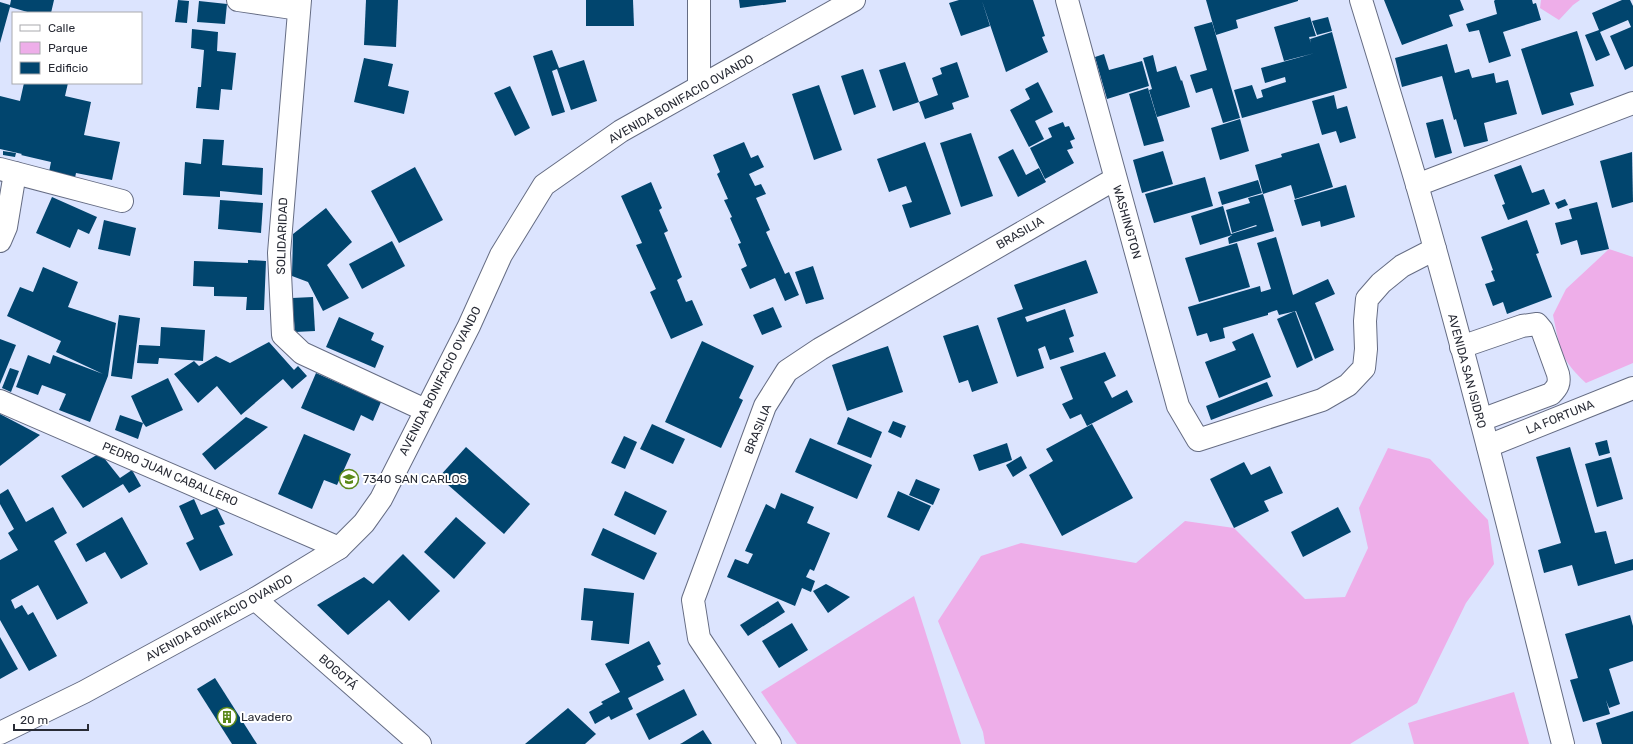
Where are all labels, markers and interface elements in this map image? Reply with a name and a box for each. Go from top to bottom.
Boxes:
legend [12,12,142,84]
text: Calle [48,21,75,35]
text: Parque [48,41,88,55]
street label: AVENIDA BONIFACIO OVANDO [606,52,756,146]
text: Edificio [48,61,88,75]
street label: WASHINGTON [1110,183,1144,261]
street label: SOLIDARIDAD [274,197,290,275]
street label: BRASILIA [994,214,1046,252]
street label: AVENIDA BONIFACIO OVANDO [396,304,484,458]
street label: AVENIDA SAN ISIDRO [1445,312,1489,430]
street label: LA FORTUNA [1524,397,1596,437]
street label: BRASILIA [742,402,774,456]
street label: PEDRO JUAN CABALLERO [100,439,240,509]
school or university icon: 7340 SAN CARLOS [338,468,360,490]
place label: 7340 SAN CARLOS [363,472,467,486]
street label: AVENIDA BONIFACIO OVANDO [143,572,295,664]
street label: BOGOTÁ [316,652,360,692]
scale bar [14,706,88,732]
building icon: Lavadero [216,706,238,728]
place label: Lavadero [241,710,293,724]
text: 20 m [20,713,48,727]

